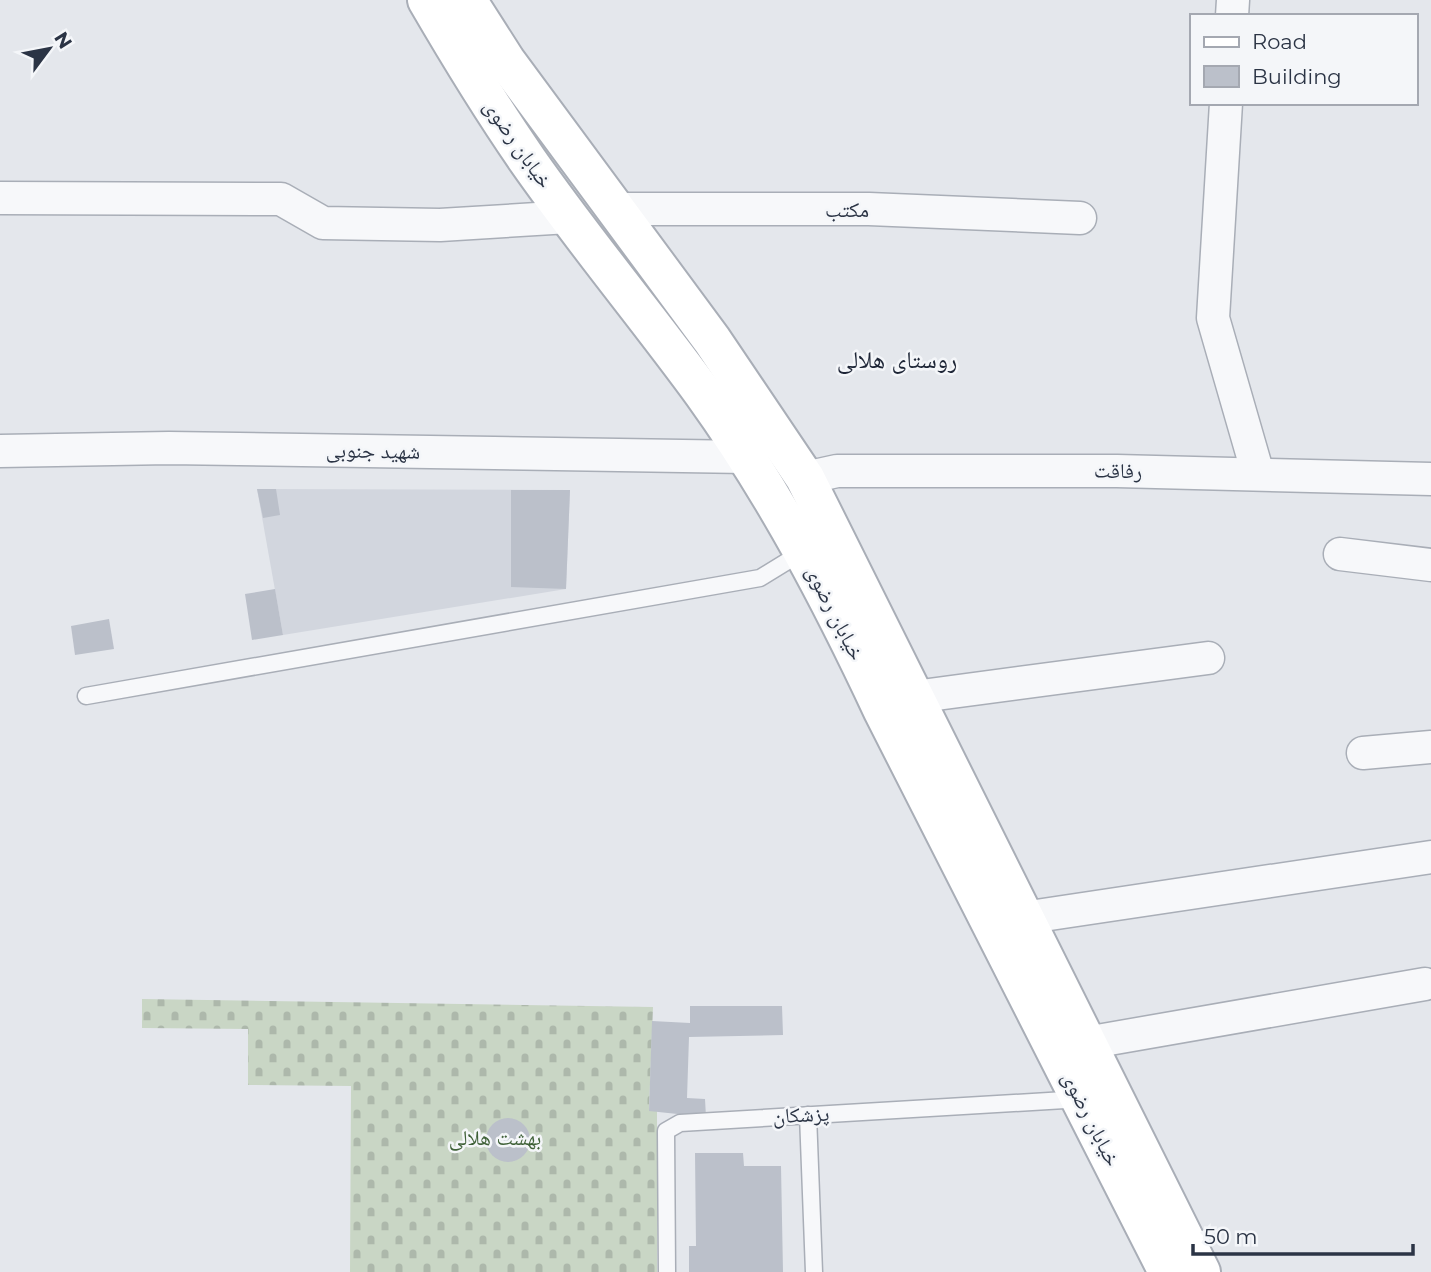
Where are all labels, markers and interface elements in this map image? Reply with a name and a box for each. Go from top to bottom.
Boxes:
north arrow [14,14,84,84]
legend [1190,14,1417,105]
text: N [49,28,77,53]
text: Road [1252,29,1307,54]
text: Building [1252,64,1342,89]
street label: خیابان رضوی [479,95,558,193]
street label: مکتب [825,197,869,222]
district label: روستای هلالی [837,345,957,374]
street label: شهید جنوبی [326,437,420,465]
street label: رفاقت [1094,458,1142,483]
street label: خیابان رضوی [801,561,870,664]
street label: خیابان رضوی [1057,1067,1126,1170]
street label: پزشکان [772,1101,830,1129]
park label: بهشت هلالی [449,1125,541,1151]
scale bar [1193,1212,1414,1256]
text: 50 m [1204,1224,1258,1249]

